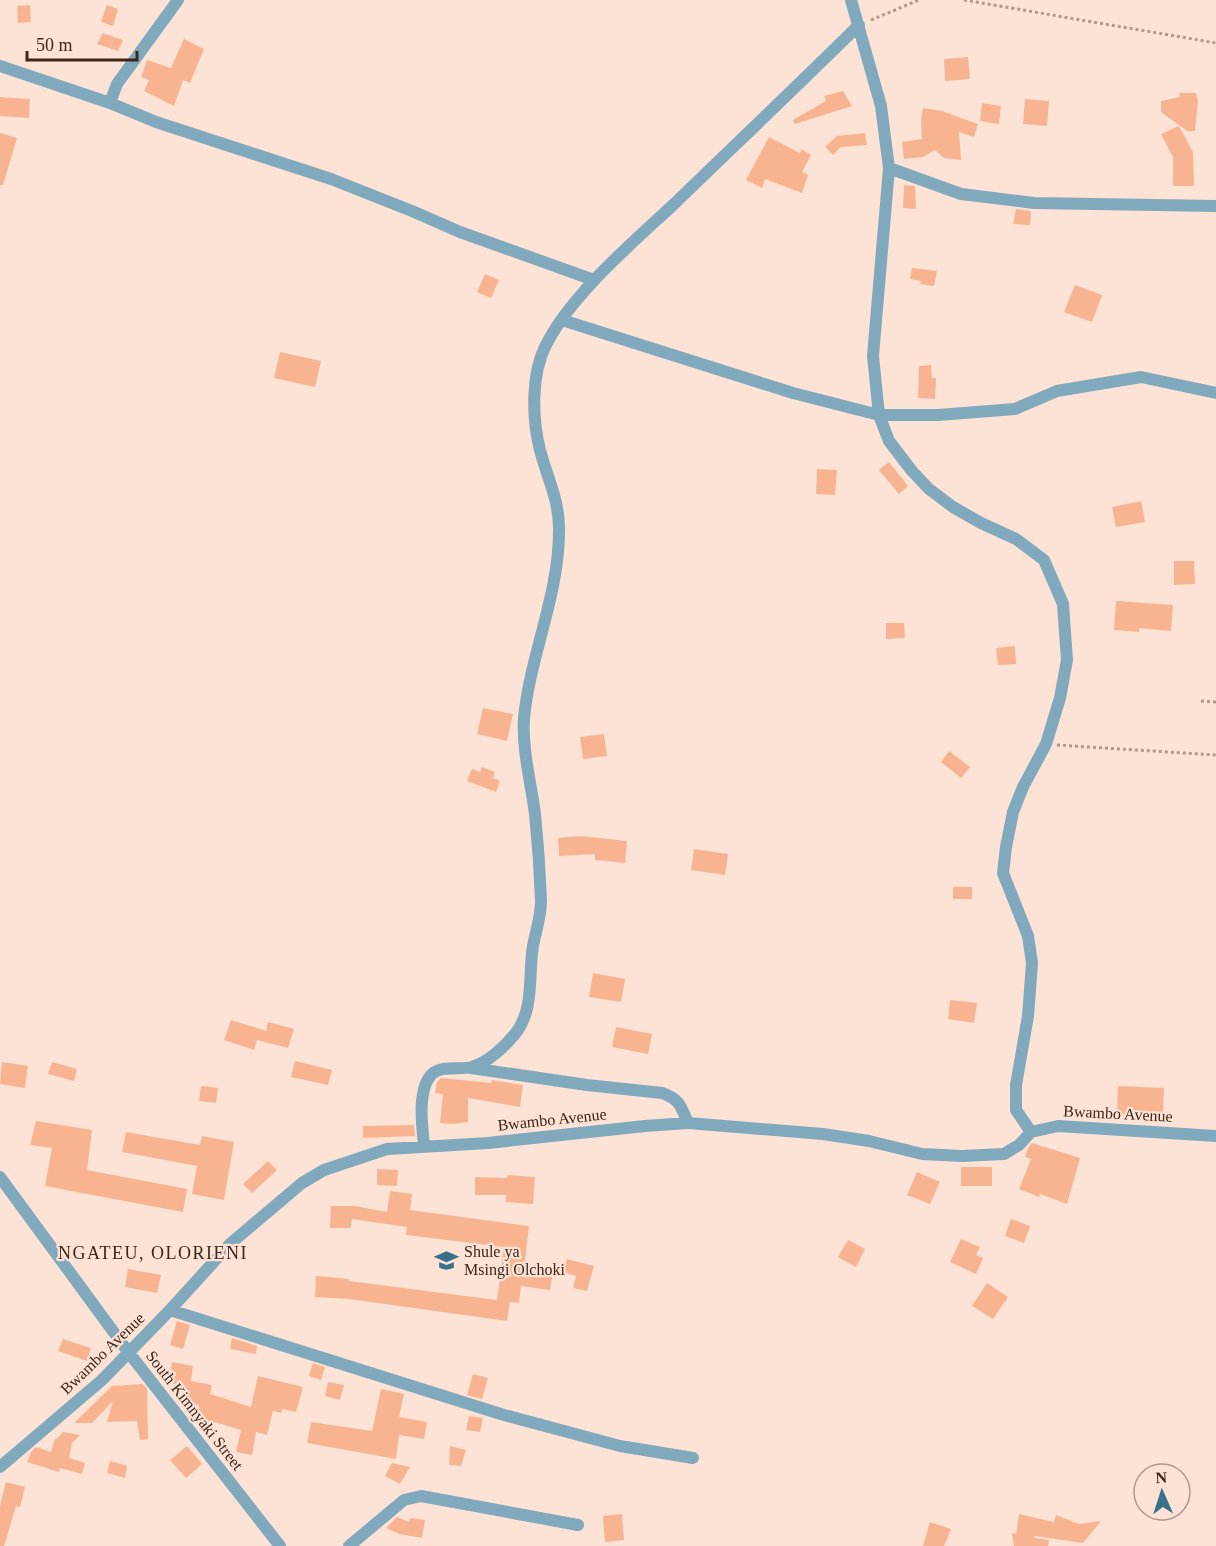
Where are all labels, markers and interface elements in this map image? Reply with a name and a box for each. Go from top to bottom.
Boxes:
scale bar [27,24,136,62]
text: 50 m [36,35,73,55]
street label: Bwambo Avenue [1063,1102,1173,1125]
street label: Bwambo Avenue [497,1105,607,1134]
district label: NGATEU, OLORIENI [58,1243,248,1263]
place label: Shule ya Msingi Olchoki [464,1243,565,1279]
school or university icon: Shule ya Msingi Olchoki [433,1247,459,1273]
street label: Bwambo Avenue [57,1309,148,1397]
street label: South Kimnyaki Street [142,1347,247,1474]
north arrow [1132,1462,1192,1522]
text: N [1155,1469,1168,1486]

